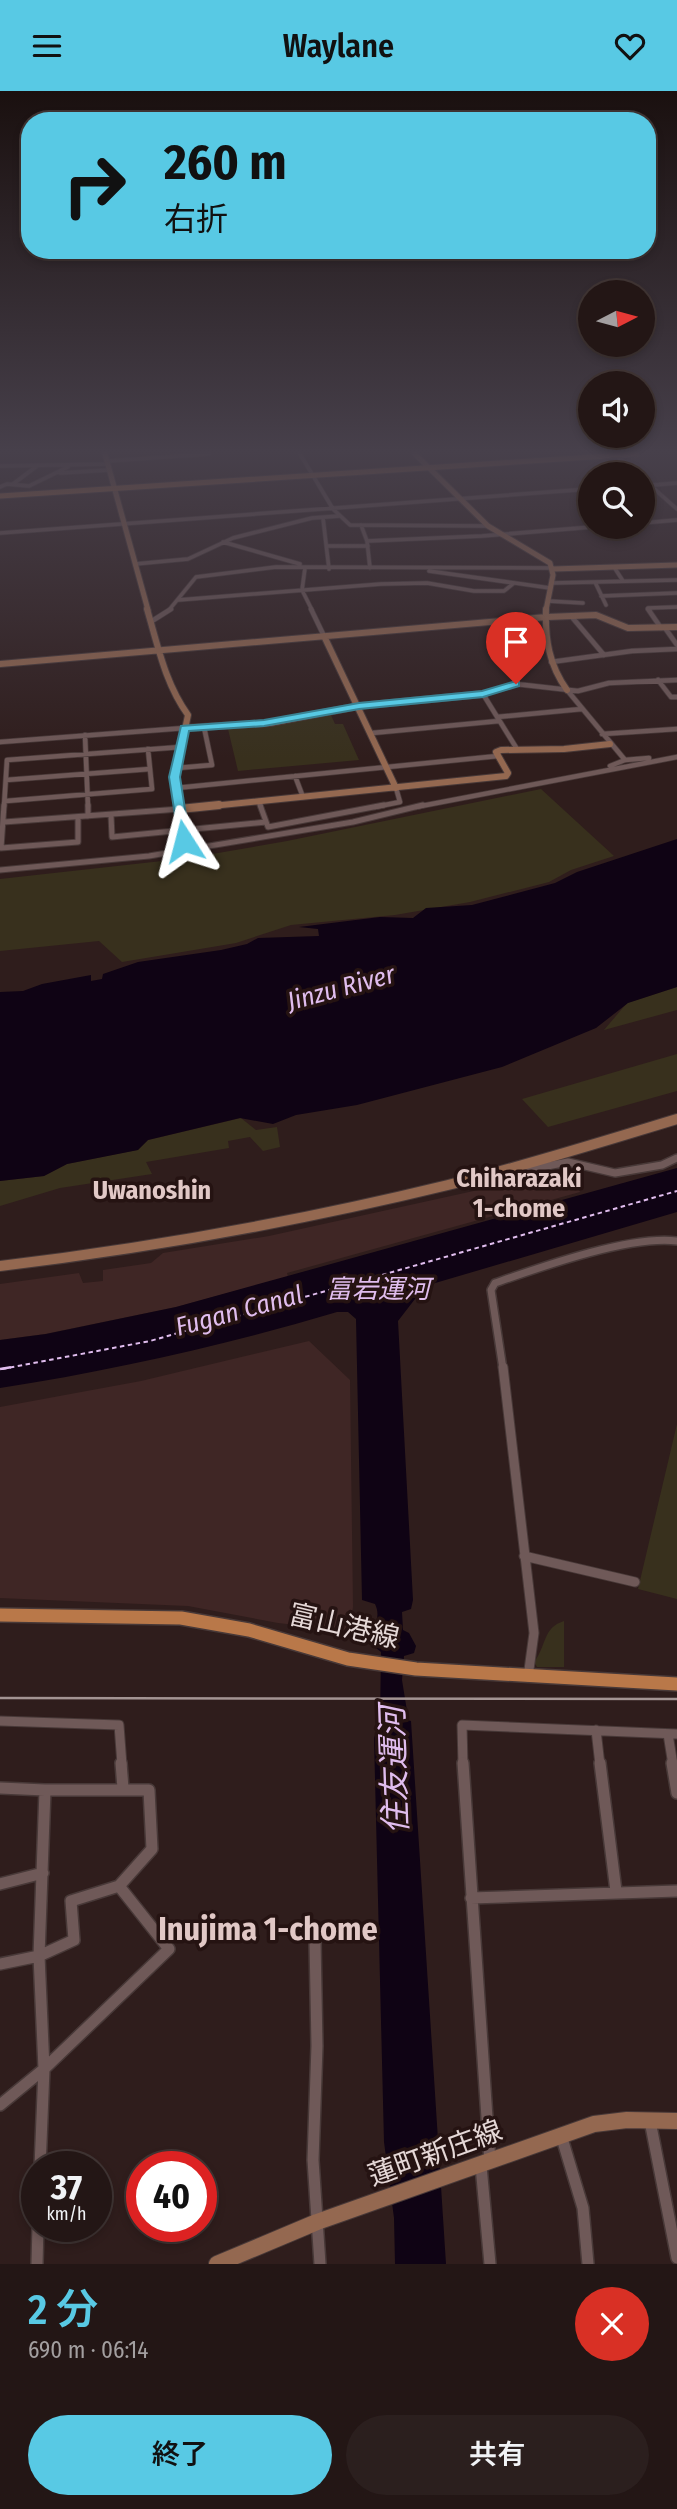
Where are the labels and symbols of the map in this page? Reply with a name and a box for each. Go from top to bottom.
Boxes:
north arrow [578,280,654,357]
pin [486,612,546,684]
position arrow [147,804,221,878]
water label: Jinzu River [282,959,399,1018]
district label: Chiharazaki 1-chome [456,1163,582,1224]
district label: Uwanoshin [93,1175,211,1206]
water label: 富岩運河 [326,1274,435,1305]
water label: Fugan Canal [172,1279,306,1343]
street label: 富山港線 [286,1597,402,1655]
water label: 住友運河 [373,1699,415,1835]
district label: Inujima 1-chome [158,1910,378,1948]
street label: 蓮町新庄線 [364,2114,506,2192]
speed limit sign: 40 [126,2151,217,2242]

